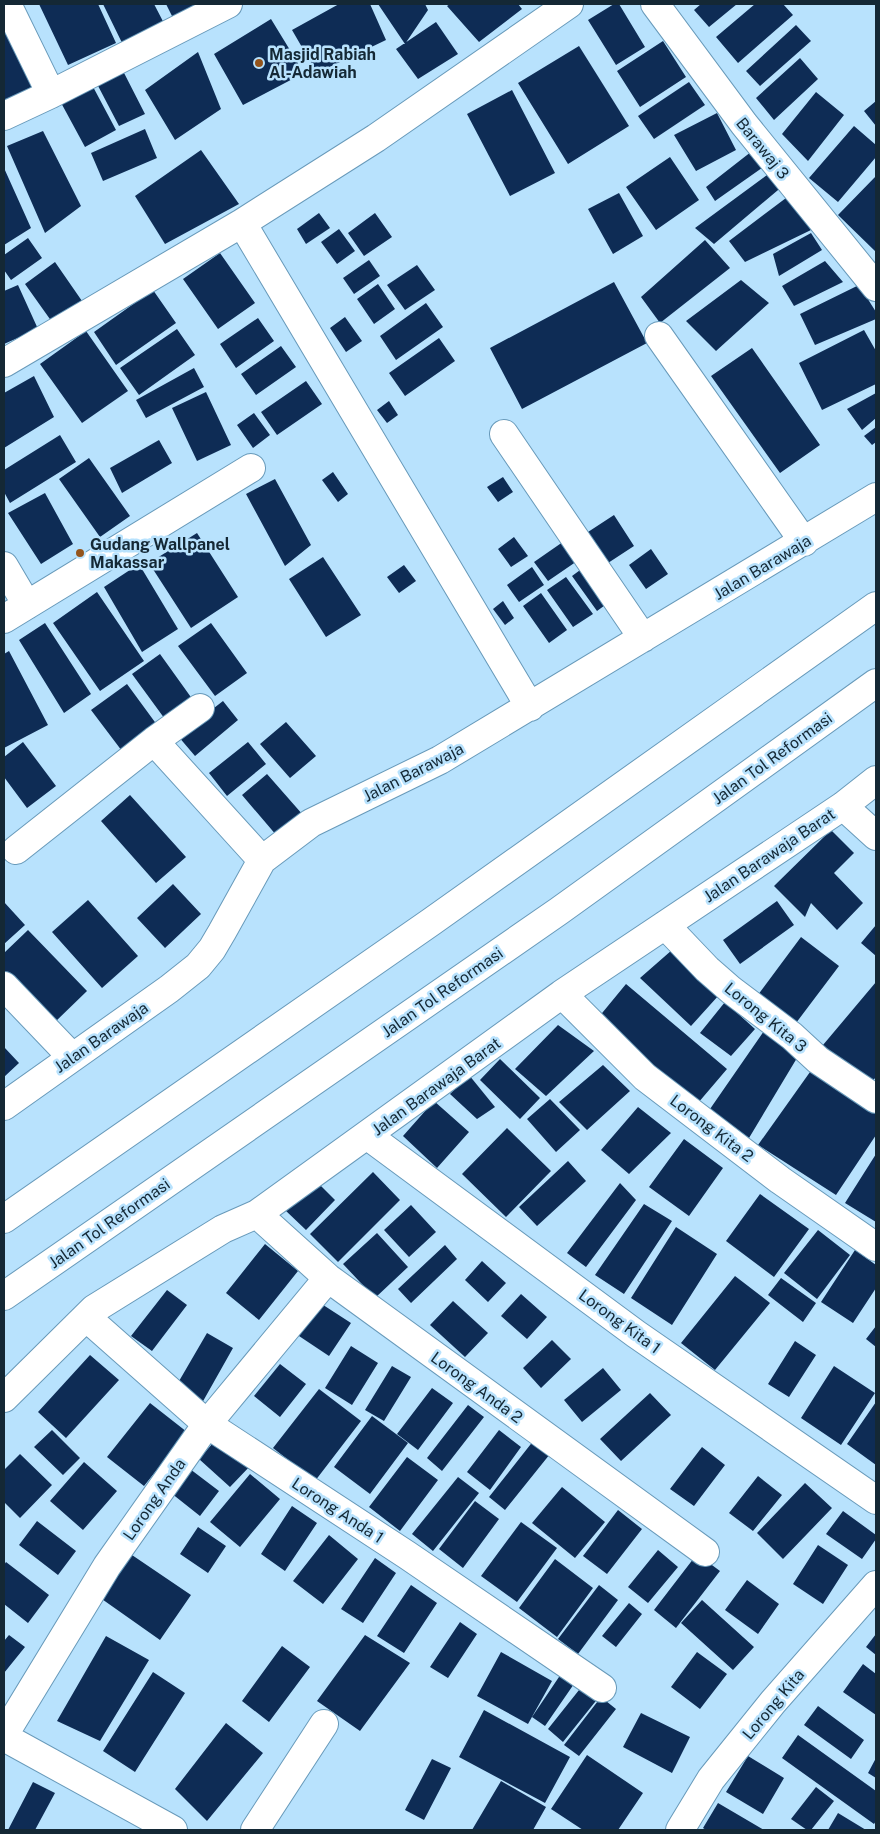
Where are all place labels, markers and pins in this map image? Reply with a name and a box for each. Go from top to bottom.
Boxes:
place label: Masjid Rabiah Al-Adawiah [269,45,376,82]
marker: Masjid Rabiah Al-Adawiah [253,57,265,69]
place label: Gudang Wallpanel Makassar [90,535,230,572]
marker: Gudang Wallpanel Makassar [74,547,86,559]

